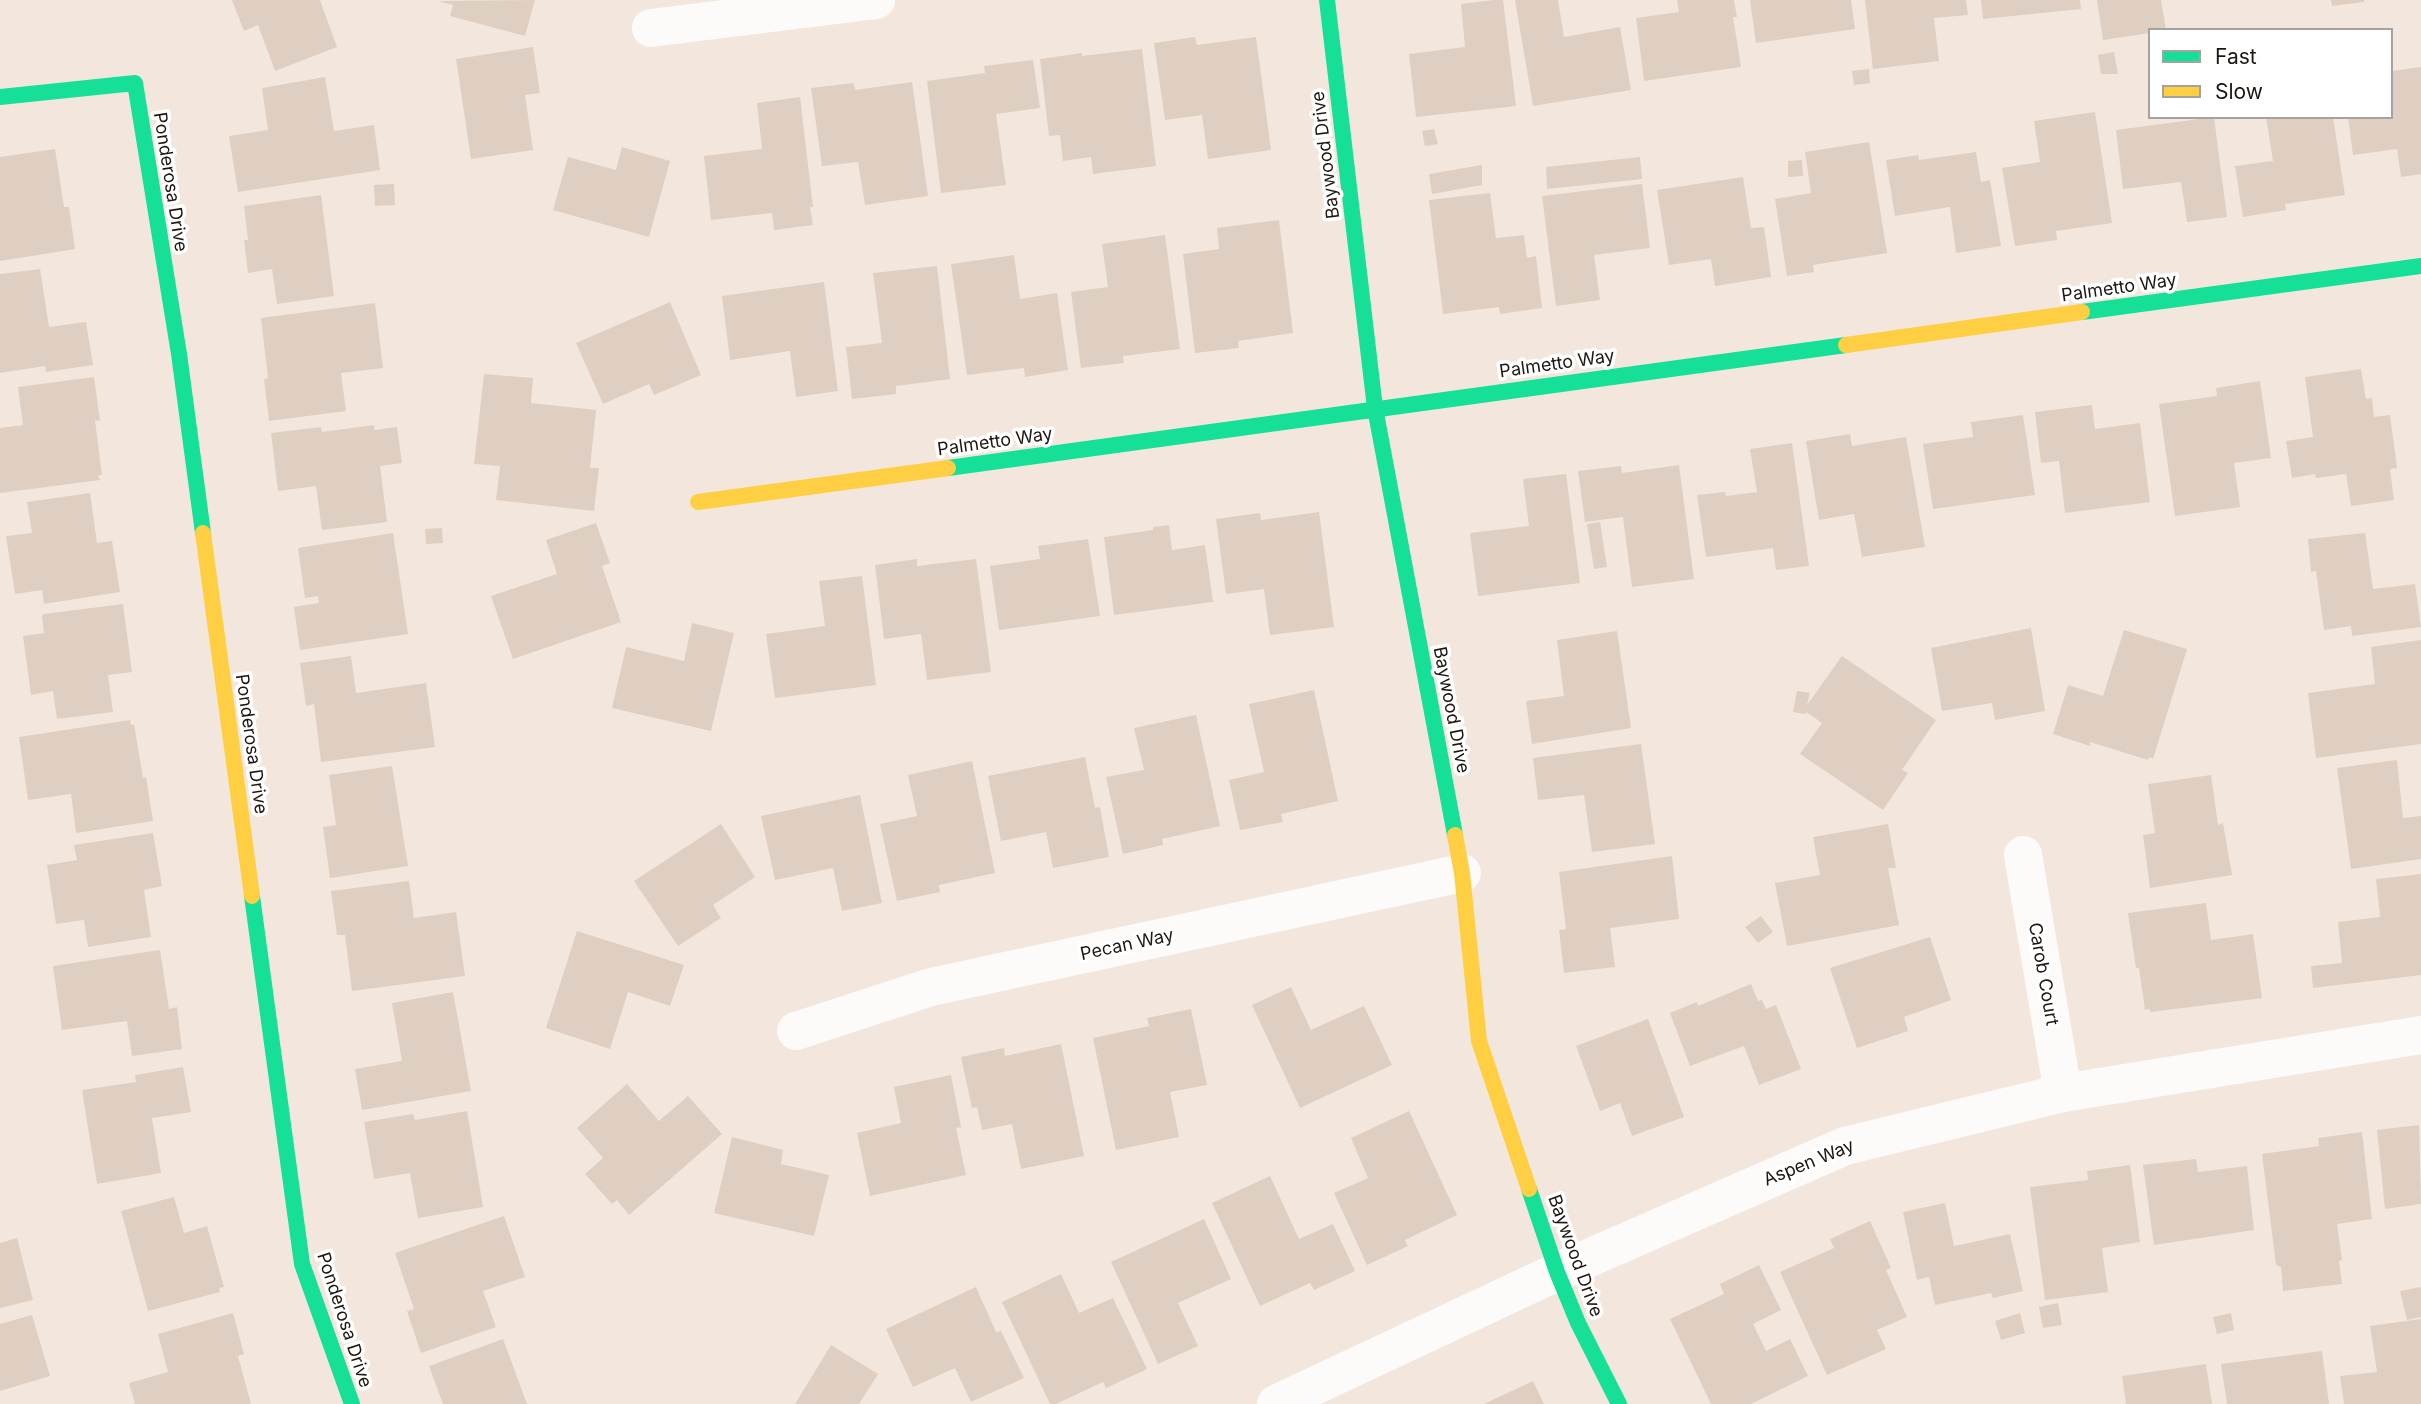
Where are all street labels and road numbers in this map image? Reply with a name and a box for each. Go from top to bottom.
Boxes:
street label: Baywood Drive [1307,90,1345,220]
street label: Ponderosa Drive [148,111,192,253]
street label: Palmetto Way [2060,269,2178,307]
street label: Palmetto Way [1498,345,1616,383]
street label: Palmetto Way [936,423,1054,461]
street label: Baywood Drive [1428,645,1474,775]
street label: Ponderosa Drive [230,673,272,815]
street label: Carob Court [2023,921,2063,1027]
street label: Pecan Way [1078,925,1176,965]
street label: Aspen Way [1760,1135,1858,1191]
street label: Baywood Drive [1543,1192,1607,1320]
street label: Ponderosa Drive [312,1250,376,1390]

